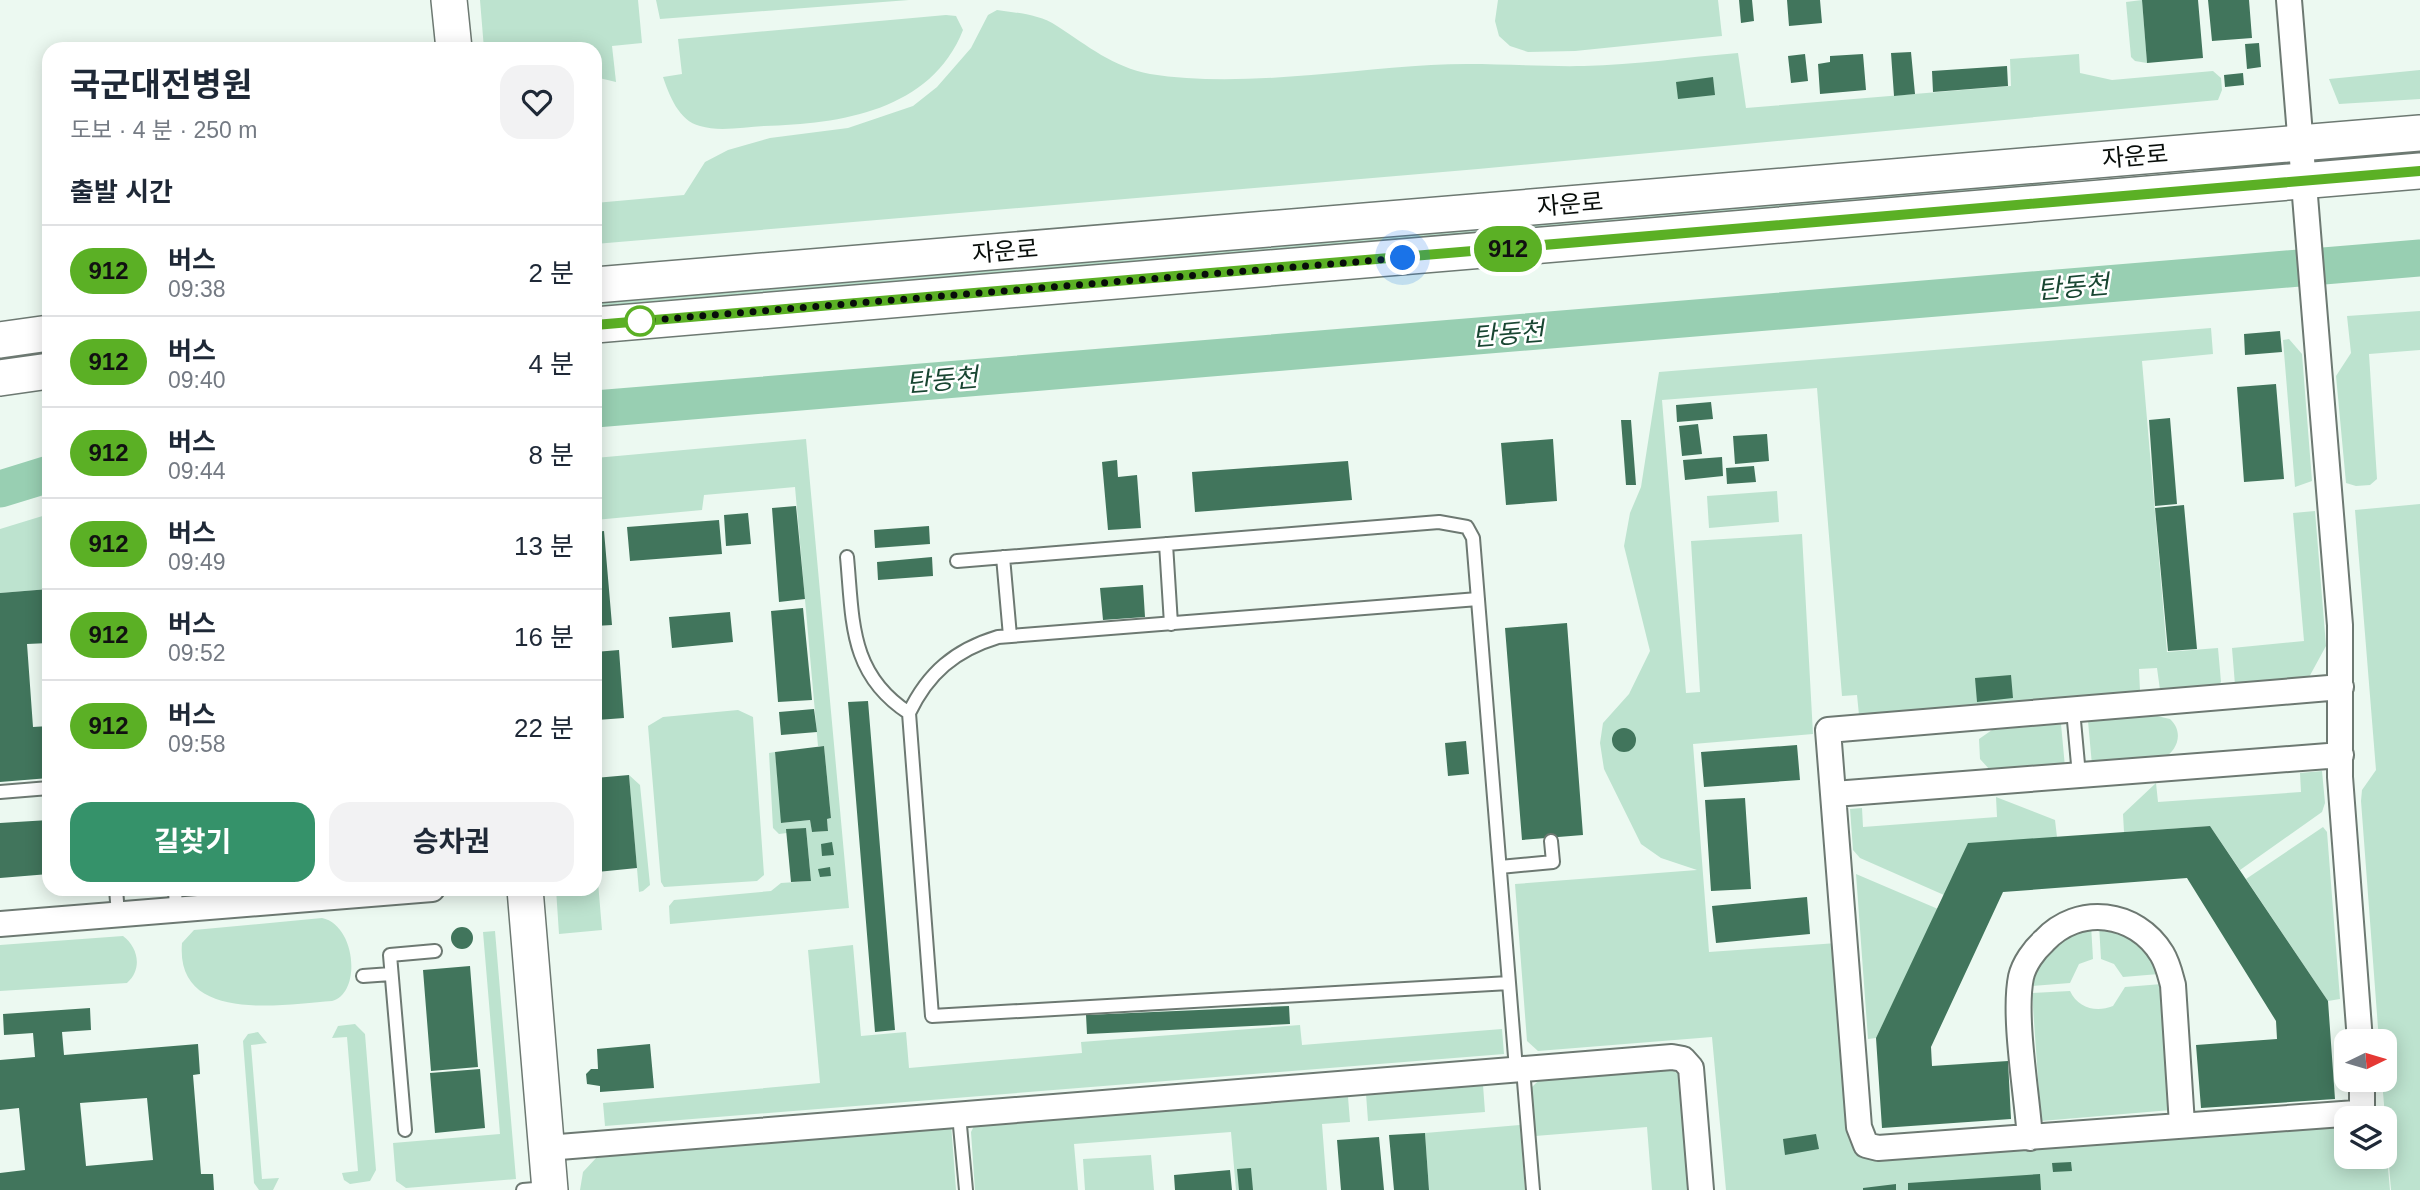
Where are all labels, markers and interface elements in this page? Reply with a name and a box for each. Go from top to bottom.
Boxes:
button: heart [500,65,574,139]
text: 국군대전병원 [70,66,252,103]
text: 도보 · 4 분 · 250 m [70,117,257,143]
street label: 자운로 [2101,140,2169,172]
text: 출발 시간 [70,177,173,207]
street label: 자운로 [1536,188,1604,220]
line badge: 912 [1468,226,1548,272]
street label: 자운로 [971,235,1039,267]
text: 912 [1488,235,1528,262]
your location [1385,240,1420,275]
text: 버스 [168,245,216,275]
text: 912 [88,257,129,284]
text: 2 분 [528,258,574,288]
water label: 탄동천 [2036,269,2113,305]
text: 09:38 [168,276,226,302]
unlabelled marker [625,306,655,336]
water label: 탄동천 [1471,316,1548,352]
text: 버스 [168,336,216,366]
text: 912 [88,348,129,375]
text: 4 분 [528,349,574,379]
water label: 탄동천 [905,362,982,398]
text: 09:40 [168,367,226,393]
text: 버스 [168,427,216,457]
text: 912 [88,439,129,466]
text: 8 분 [528,440,574,470]
text: 09:44 [168,458,226,484]
text: 버스 [168,518,216,548]
text: 912 [88,530,129,557]
text: 13 분 [514,531,574,561]
text: 09:49 [168,549,226,575]
text: 버스 [168,609,216,639]
text: 912 [88,621,129,648]
text: 16 분 [514,622,574,652]
text: 09:52 [168,640,226,666]
text: 버스 [168,700,216,730]
text: 912 [88,712,129,739]
text: 22 분 [514,713,574,743]
text: 09:58 [168,731,226,757]
button: 길찾기 [70,802,315,882]
button: 승차권 [329,802,574,882]
north arrow [2334,1029,2398,1092]
map controls [2334,1029,2397,1169]
button: layers [2334,1106,2397,1169]

